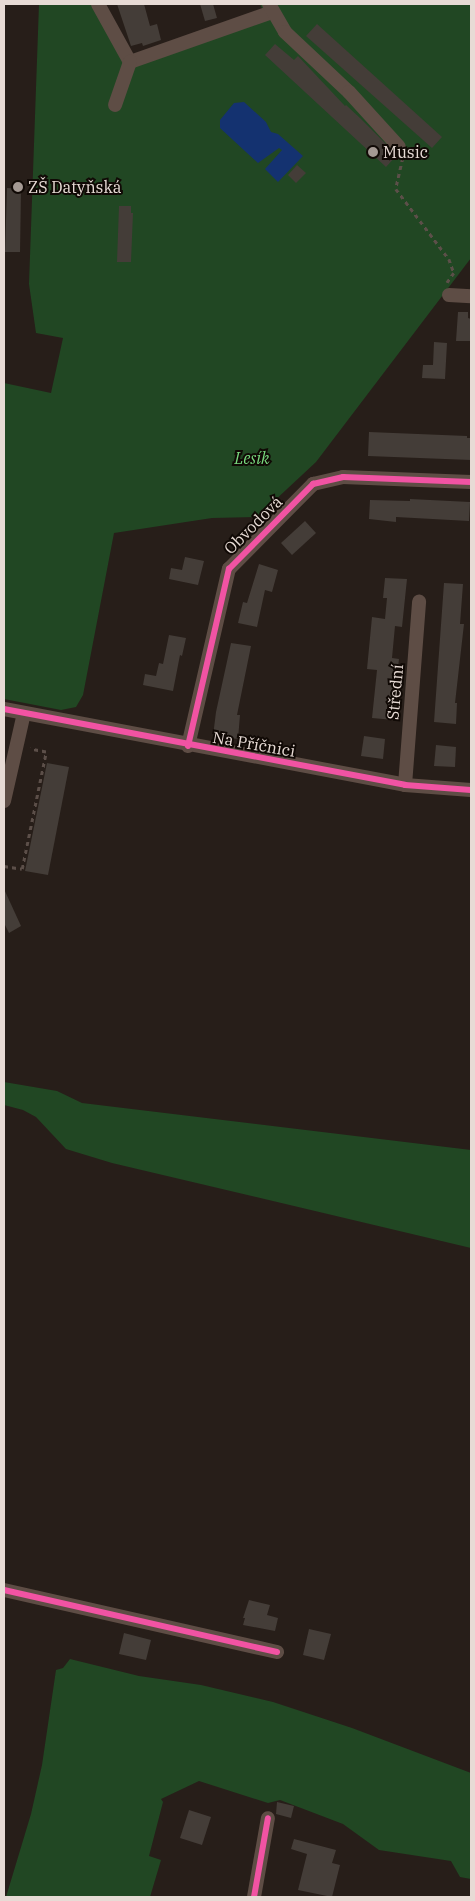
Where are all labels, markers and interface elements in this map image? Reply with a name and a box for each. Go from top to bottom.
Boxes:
place label: Music [383,142,428,162]
marker: Music [367,146,379,158]
place label: ZŠ Datyňská [28,177,121,197]
marker: ZŠ Datyňská [12,181,24,193]
park label: Lesík [235,448,269,468]
street label: Obvodová [220,492,286,558]
street label: Střední [383,663,407,721]
street label: Na Příčnici [211,727,297,761]

